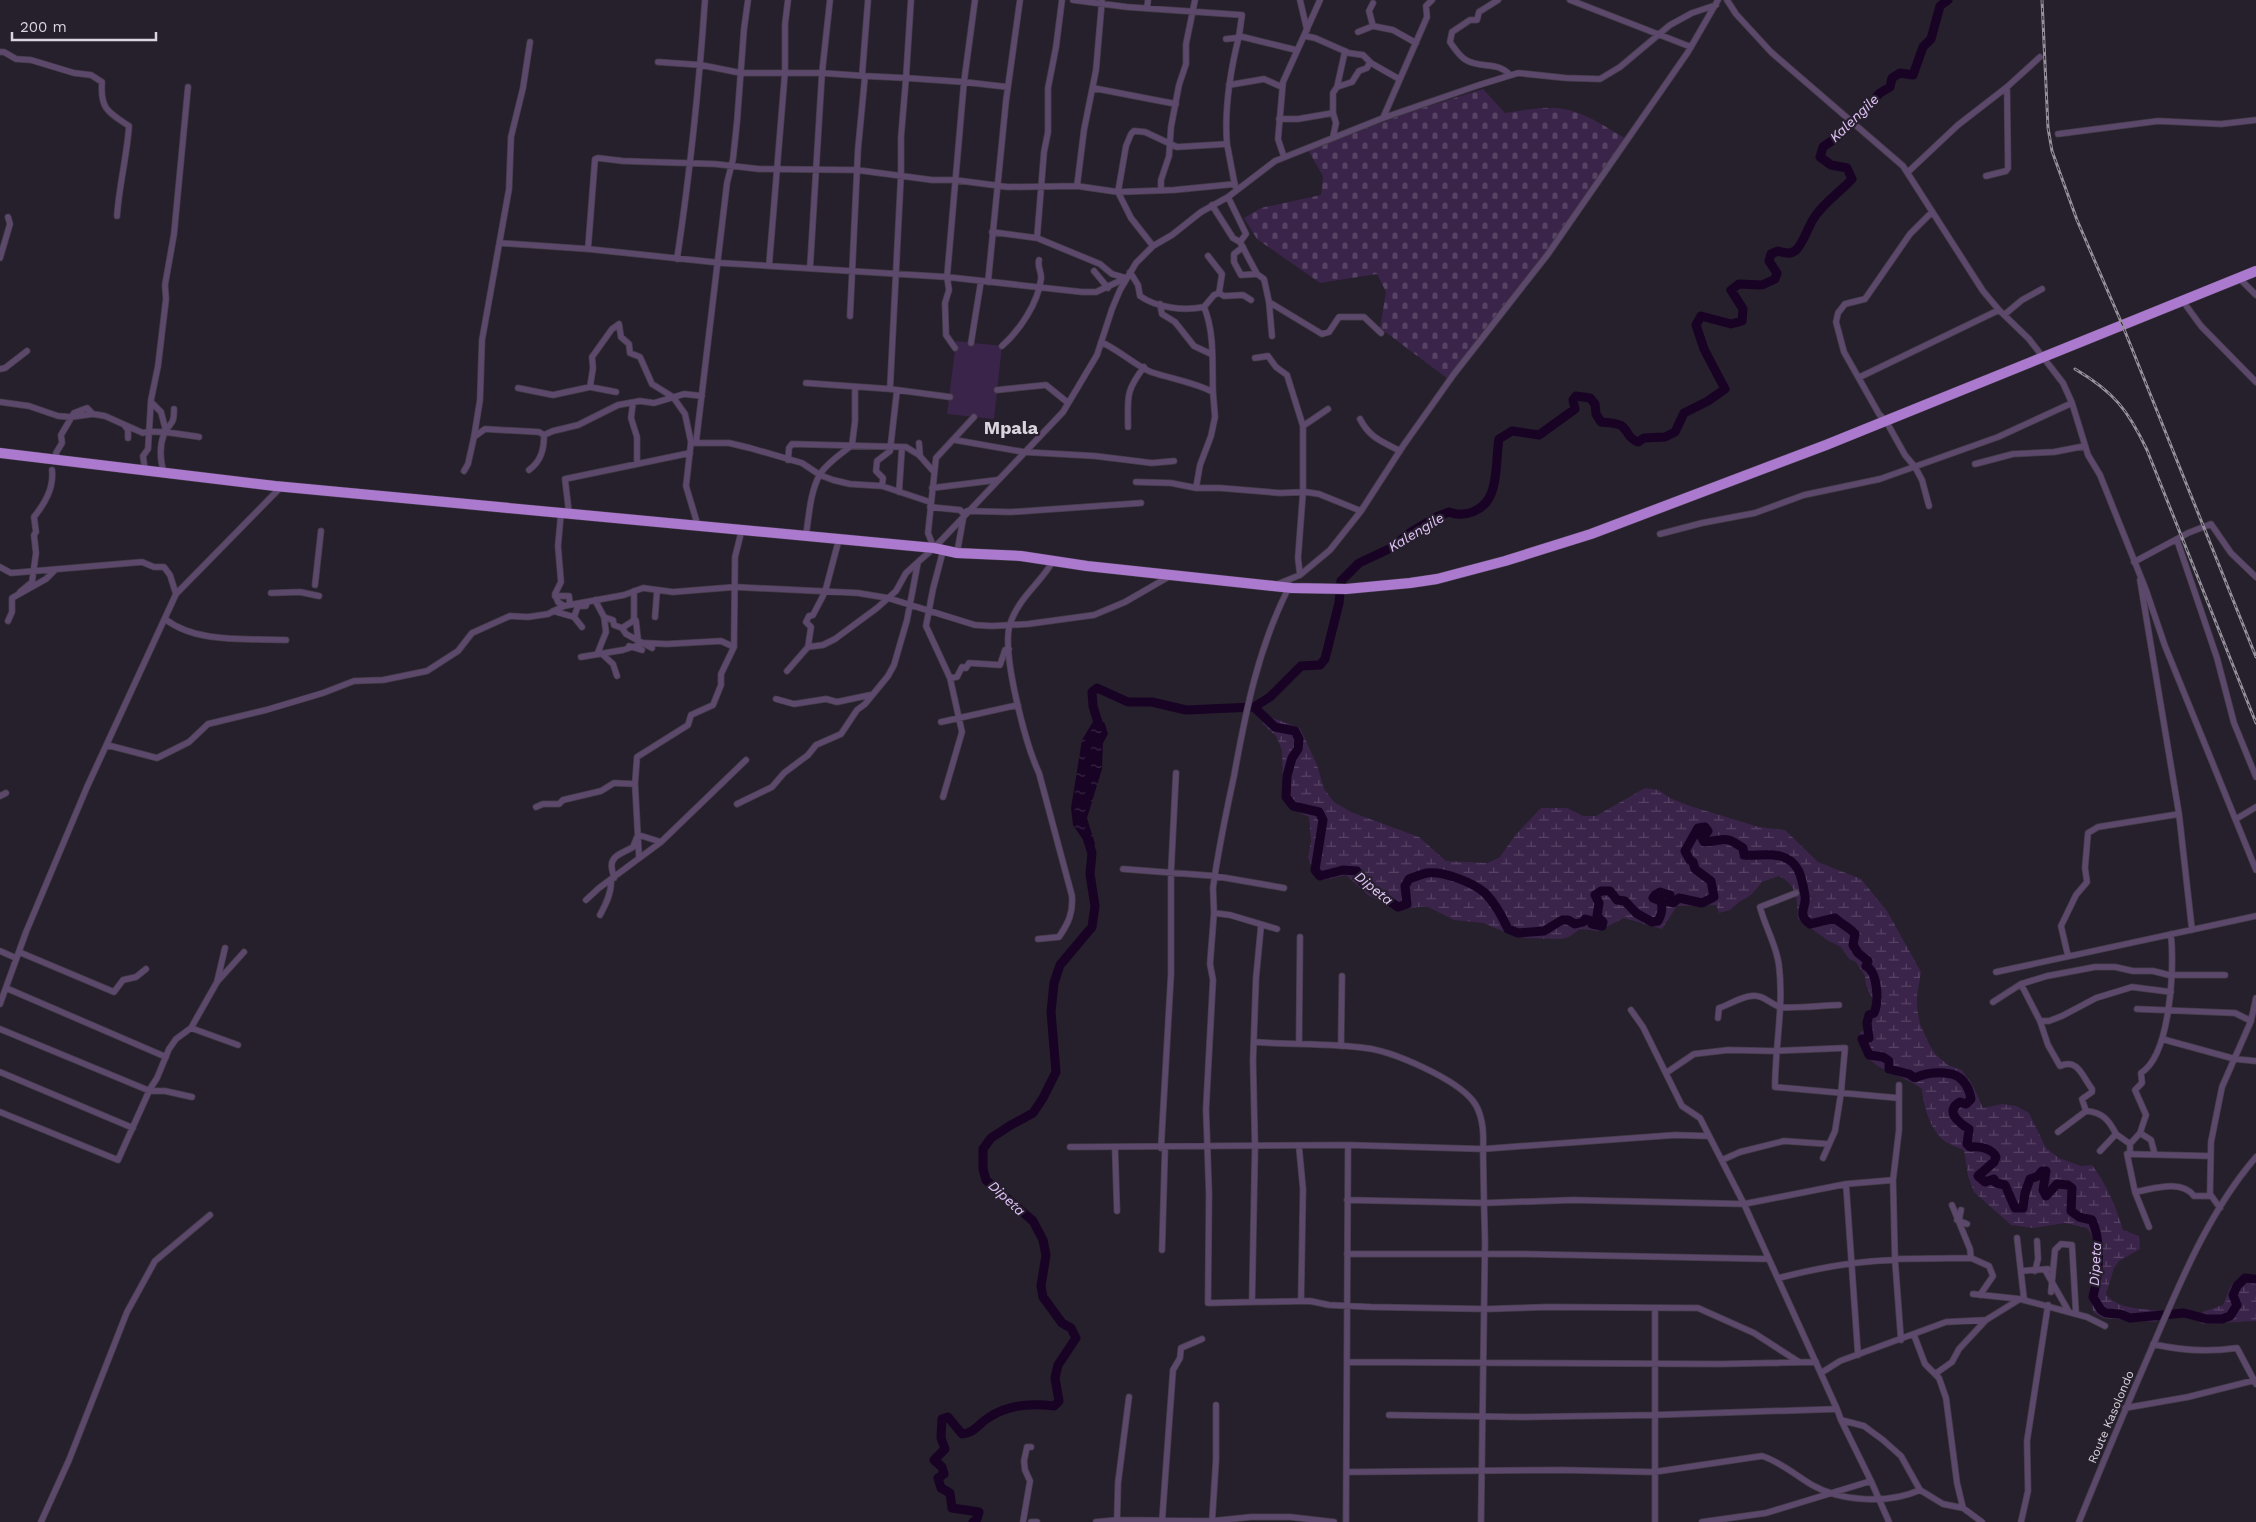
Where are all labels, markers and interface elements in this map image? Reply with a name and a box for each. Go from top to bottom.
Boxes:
scale bar [12,10,156,42]
text: 200 m [20,18,67,36]
water label: Kalengile [1826,91,1882,145]
district label: Mpala [984,417,1039,438]
water label: Kalengile [1385,509,1447,555]
water label: Dipeta [1352,868,1396,908]
water label: Dipeta [985,1177,1029,1219]
water label: Dipeta [2086,1241,2104,1286]
street label: Route Kasolondo [2085,1368,2137,1466]

